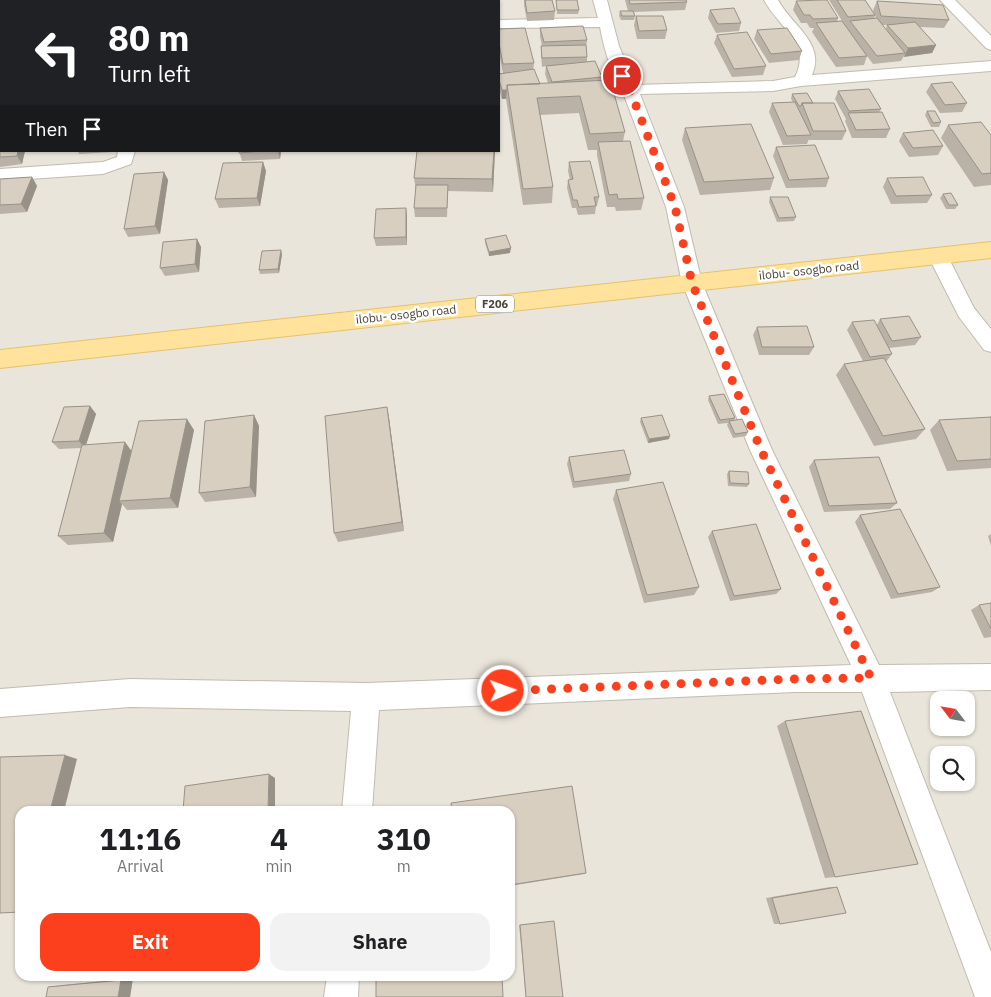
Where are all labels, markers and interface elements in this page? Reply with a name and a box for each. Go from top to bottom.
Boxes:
text: 80 m [108,15,190,61]
icon: left [25,20,90,85]
pin [601,55,643,97]
text: Turn left [108,59,191,88]
icon: arrive [608,62,636,90]
icon: arrive [78,115,106,143]
text: Then [25,117,68,141]
street label: ilobu- osogbo road [758,257,860,283]
road number: F206 [476,296,514,312]
street label: ilobu- osogbo road [355,301,457,327]
position arrow [476,664,528,716]
north arrow [930,691,975,736]
map controls [930,691,975,791]
button: search [930,746,975,791]
text: 11:16 [99,819,181,858]
text: 4 [270,819,288,858]
text: 310 [377,819,431,858]
text: Arrival [117,856,164,876]
text: min [265,856,292,876]
text: m [397,856,411,876]
button: Exit [40,913,260,971]
button: Share [270,913,490,971]

